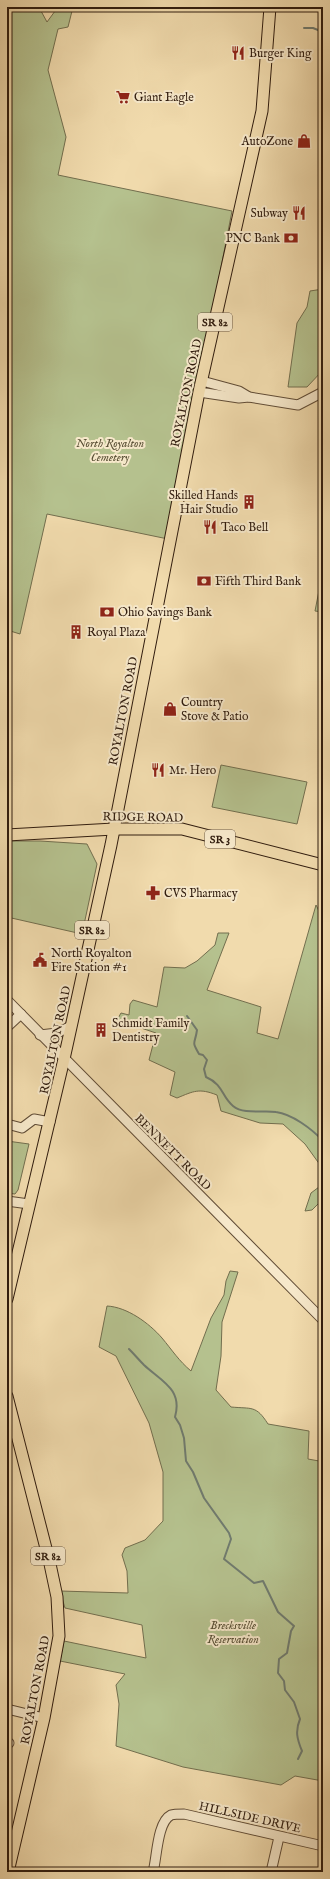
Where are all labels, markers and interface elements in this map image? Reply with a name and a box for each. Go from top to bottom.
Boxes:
restaurant icon: Burger King [230,45,246,61]
place label: Burger King [249,46,312,61]
supermarket icon: Giant Eagle [115,89,131,105]
place label: Giant Eagle [134,90,194,105]
shop icon: AutoZone [296,133,312,149]
place label: AutoZone [240,134,293,149]
restaurant icon: Subway [291,205,307,221]
place label: Subway [251,206,288,221]
bank icon: PNC Bank [283,230,299,246]
place label: PNC Bank [226,231,281,246]
road number: SR 82 [198,313,232,331]
street label: ROYALTON ROAD [168,337,205,449]
park label: North Royalton Cemetery [76,436,144,465]
place label: Skilled Hands Hair Studio [169,488,239,517]
building icon: Skilled Hands Hair Studio [241,494,257,510]
restaurant icon: Taco Bell [202,519,218,535]
place label: Taco Bell [221,520,269,535]
bank icon: Fifth Third Bank [196,573,212,589]
place label: Fifth Third Bank [215,574,302,589]
bank icon: Ohio Savings Bank [99,604,115,620]
place label: Ohio Savings Bank [118,605,213,620]
building icon: Royal Plaza [68,624,84,640]
place label: Royal Plaza [87,625,146,640]
street label: ROYALTON ROAD [106,655,141,767]
place label: Country Stove & Patio [181,695,249,724]
shop icon: Country Stove & Patio [162,701,178,717]
restaurant icon: Mr. Hero [150,762,166,778]
place label: Mr. Hero [169,763,217,778]
street label: RIDGE ROAD [103,809,184,826]
road number: SR 3 [205,830,235,848]
pharmacy icon: CVS Pharmacy [145,885,161,901]
place label: CVS Pharmacy [164,886,238,901]
road number: SR 82 [75,921,109,939]
place label: North Royalton Fire Station #1 [51,946,132,975]
public building icon: North Royalton Fire Station #1 [32,952,48,968]
street label: ROYALTON ROAD [37,984,74,1096]
place label: Schmidt Family Dentistry [112,1016,190,1045]
building icon: Schmidt Family Dentistry [93,1022,109,1038]
street label: BENNETT ROAD [131,1111,214,1194]
road number: SR 82 [31,1547,65,1565]
park label: Brecksville Reservation [207,1618,259,1647]
street label: ROYALTON ROAD [18,1634,53,1746]
street label: HILLSIDE DRIVE [197,1798,302,1837]

